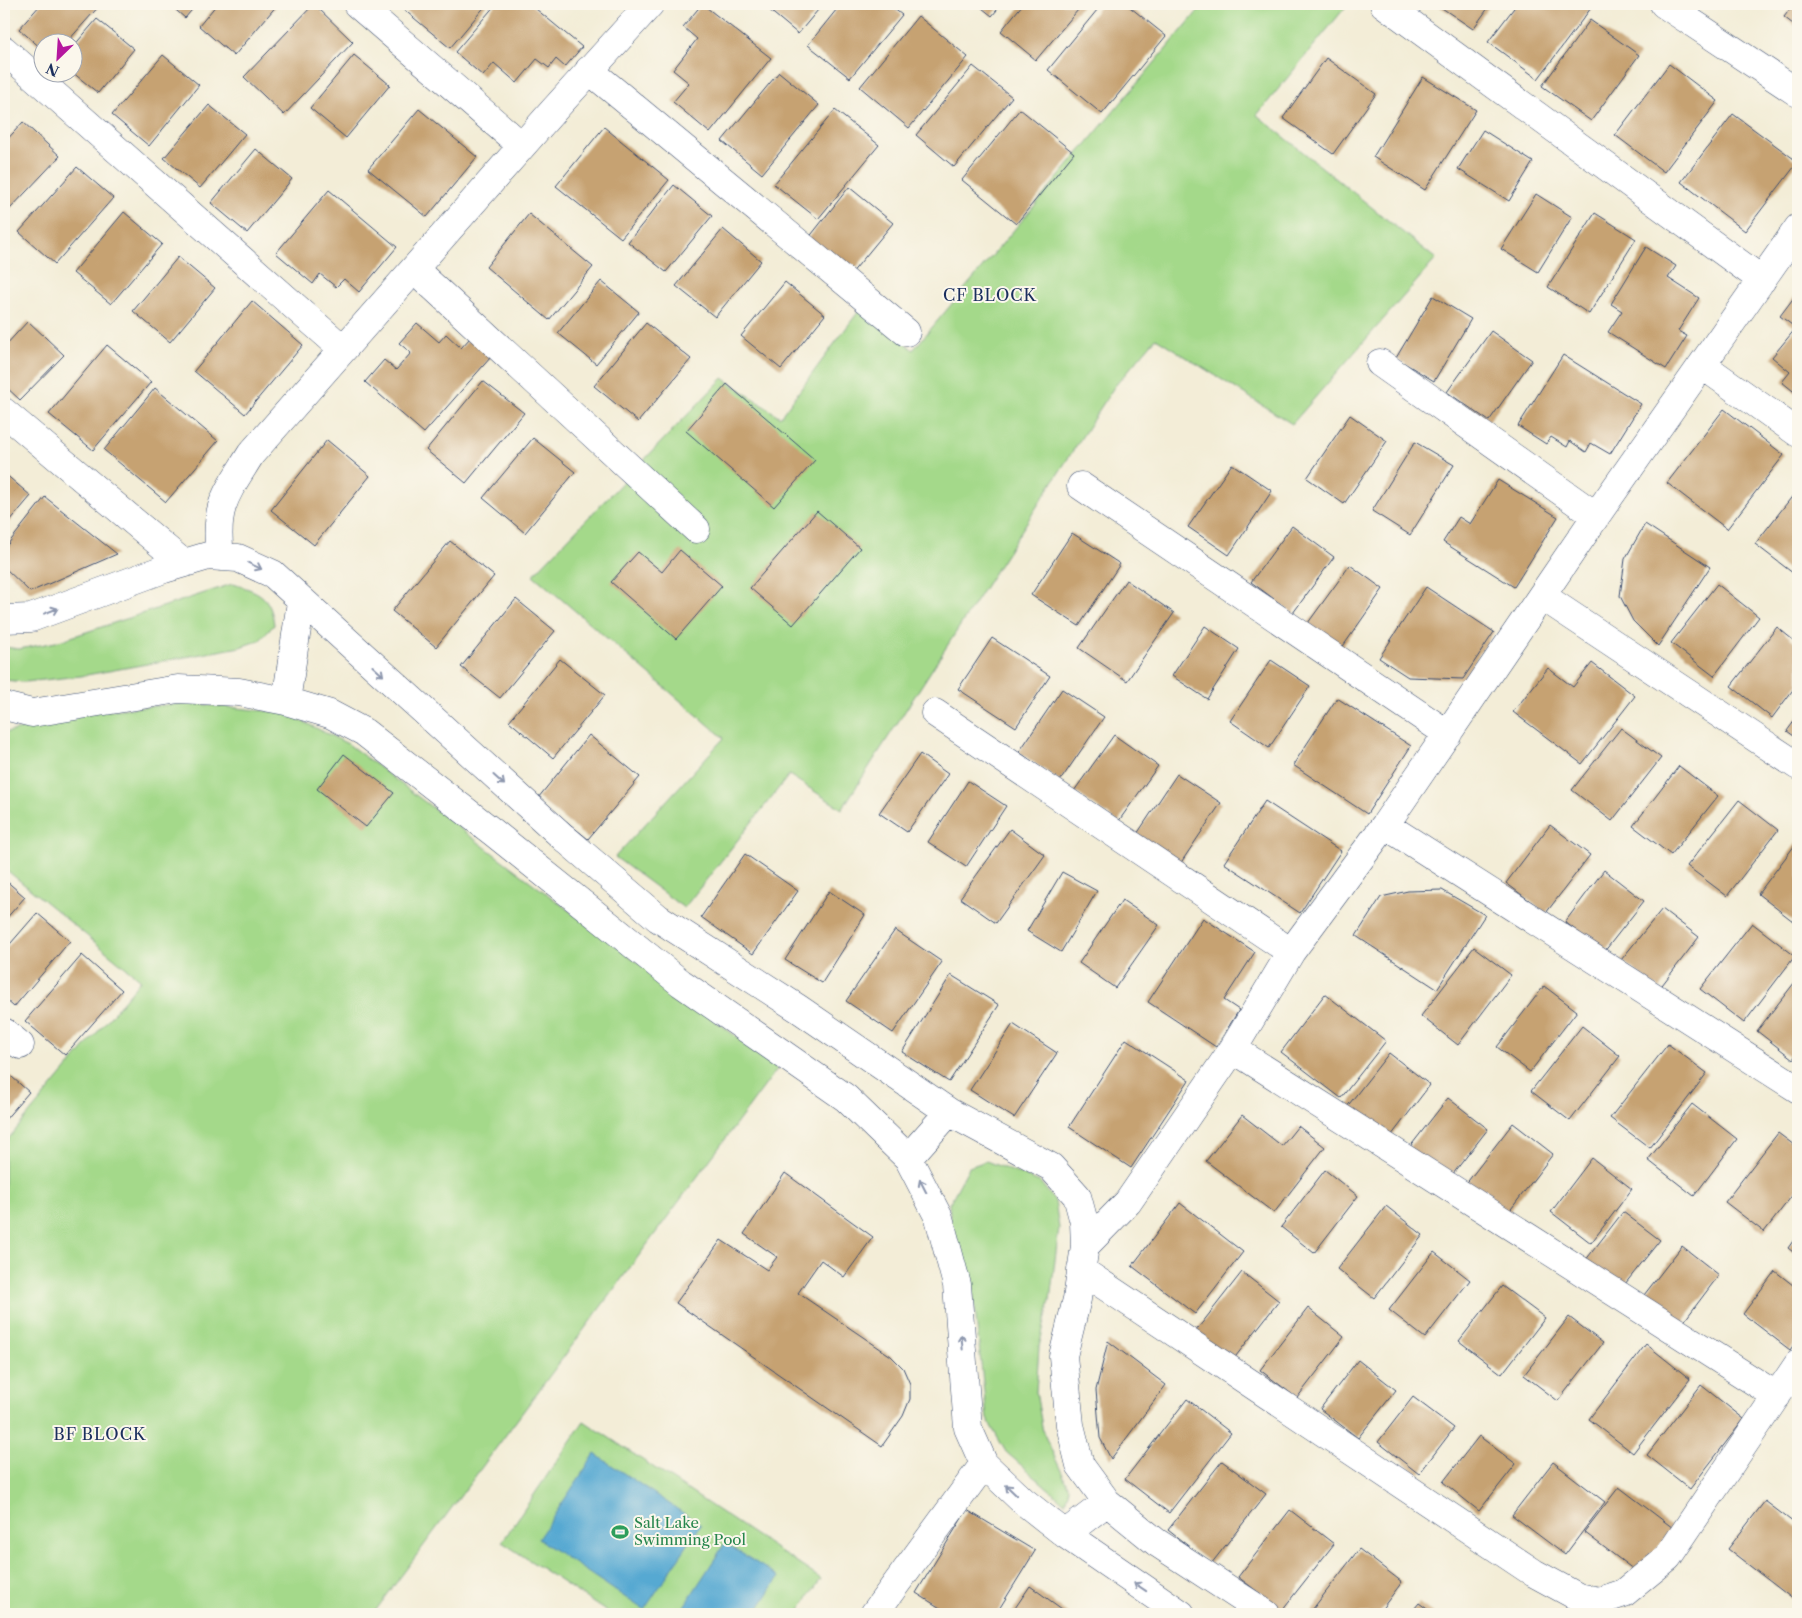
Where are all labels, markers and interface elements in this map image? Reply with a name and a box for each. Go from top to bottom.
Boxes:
north arrow [32,32,82,82]
text: N [43,59,62,81]
district label: CF BLOCK [943,285,1037,305]
one-way arrow [247,562,262,571]
one-way arrow [43,606,58,615]
one-way arrow [371,665,384,677]
one-way arrow [492,774,505,785]
one-way arrow [918,1179,927,1194]
one-way arrow [957,1334,967,1350]
district label: BF BLOCK [54,1424,146,1444]
one-way arrow [1005,1484,1017,1496]
place label: Salt Lake Swimming Pool [634,1513,747,1549]
sports icon: Salt Lake Swimming Pool [610,1522,630,1542]
one-way arrow [1134,1582,1148,1592]

